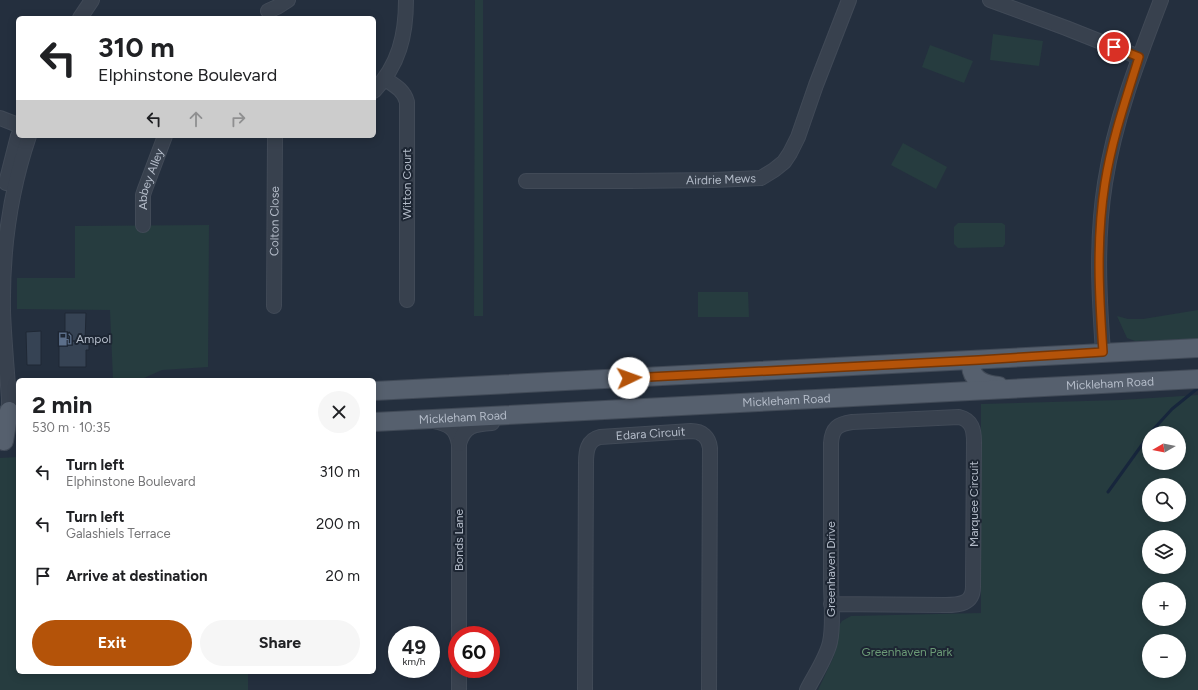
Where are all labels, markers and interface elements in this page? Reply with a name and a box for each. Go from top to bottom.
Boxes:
text: 310 m [98,30,175,64]
pin [1097,30,1131,64]
icon: left [32,32,84,84]
icon: arrive [1103,36,1125,58]
text: Elphinstone Boulevard [98,64,277,86]
icon: left [143,108,165,130]
icon: ahead [185,108,207,130]
icon: right [227,108,249,130]
street label: Abbey Alley [136,146,167,210]
street label: Witton Court [400,148,414,219]
street label: Airdrie Mews [686,171,757,187]
street label: Colton Close [267,186,282,256]
fuel station icon: Ampol [57,331,73,347]
place label: Ampol [76,332,111,346]
position arrow [608,357,650,399]
street label: Mickleham Road [1066,374,1154,393]
text: 2 min [32,390,92,419]
button: close [318,391,360,433]
street label: Mickleham Road [742,391,831,410]
street label: Mickleham Road [418,408,507,427]
text: 530 m · 10:35 [32,420,110,435]
street label: Edara Circuit [615,424,686,443]
north arrow [1142,426,1186,470]
map controls [1142,426,1186,678]
text: Turn left [66,456,124,474]
icon: left [32,461,54,483]
street label: Marquee Circuit [967,461,981,547]
text: 310 m [320,463,360,481]
text: Elphinstone Boulevard [66,474,196,489]
button: search [1142,478,1186,522]
text: Turn left [66,508,124,526]
street label: Bonds Lane [452,508,466,571]
icon: left [32,513,54,535]
text: 200 m [316,515,360,533]
street label: Greenhaven Drive [824,521,838,617]
text: Galashiels Terrace [66,526,171,541]
button: layers [1142,530,1186,574]
icon: arrive [32,565,54,587]
text: Arrive at destination [66,567,207,585]
text: 20 m [326,567,360,585]
button: + [1142,582,1186,626]
button: Exit [32,620,192,666]
button: Share [200,620,360,666]
speed limit sign: 60 [448,626,500,678]
button: − [1142,634,1186,678]
text: 49 [402,635,426,659]
park label: Greenhaven Park [862,645,953,659]
text: km/h [403,655,425,668]

